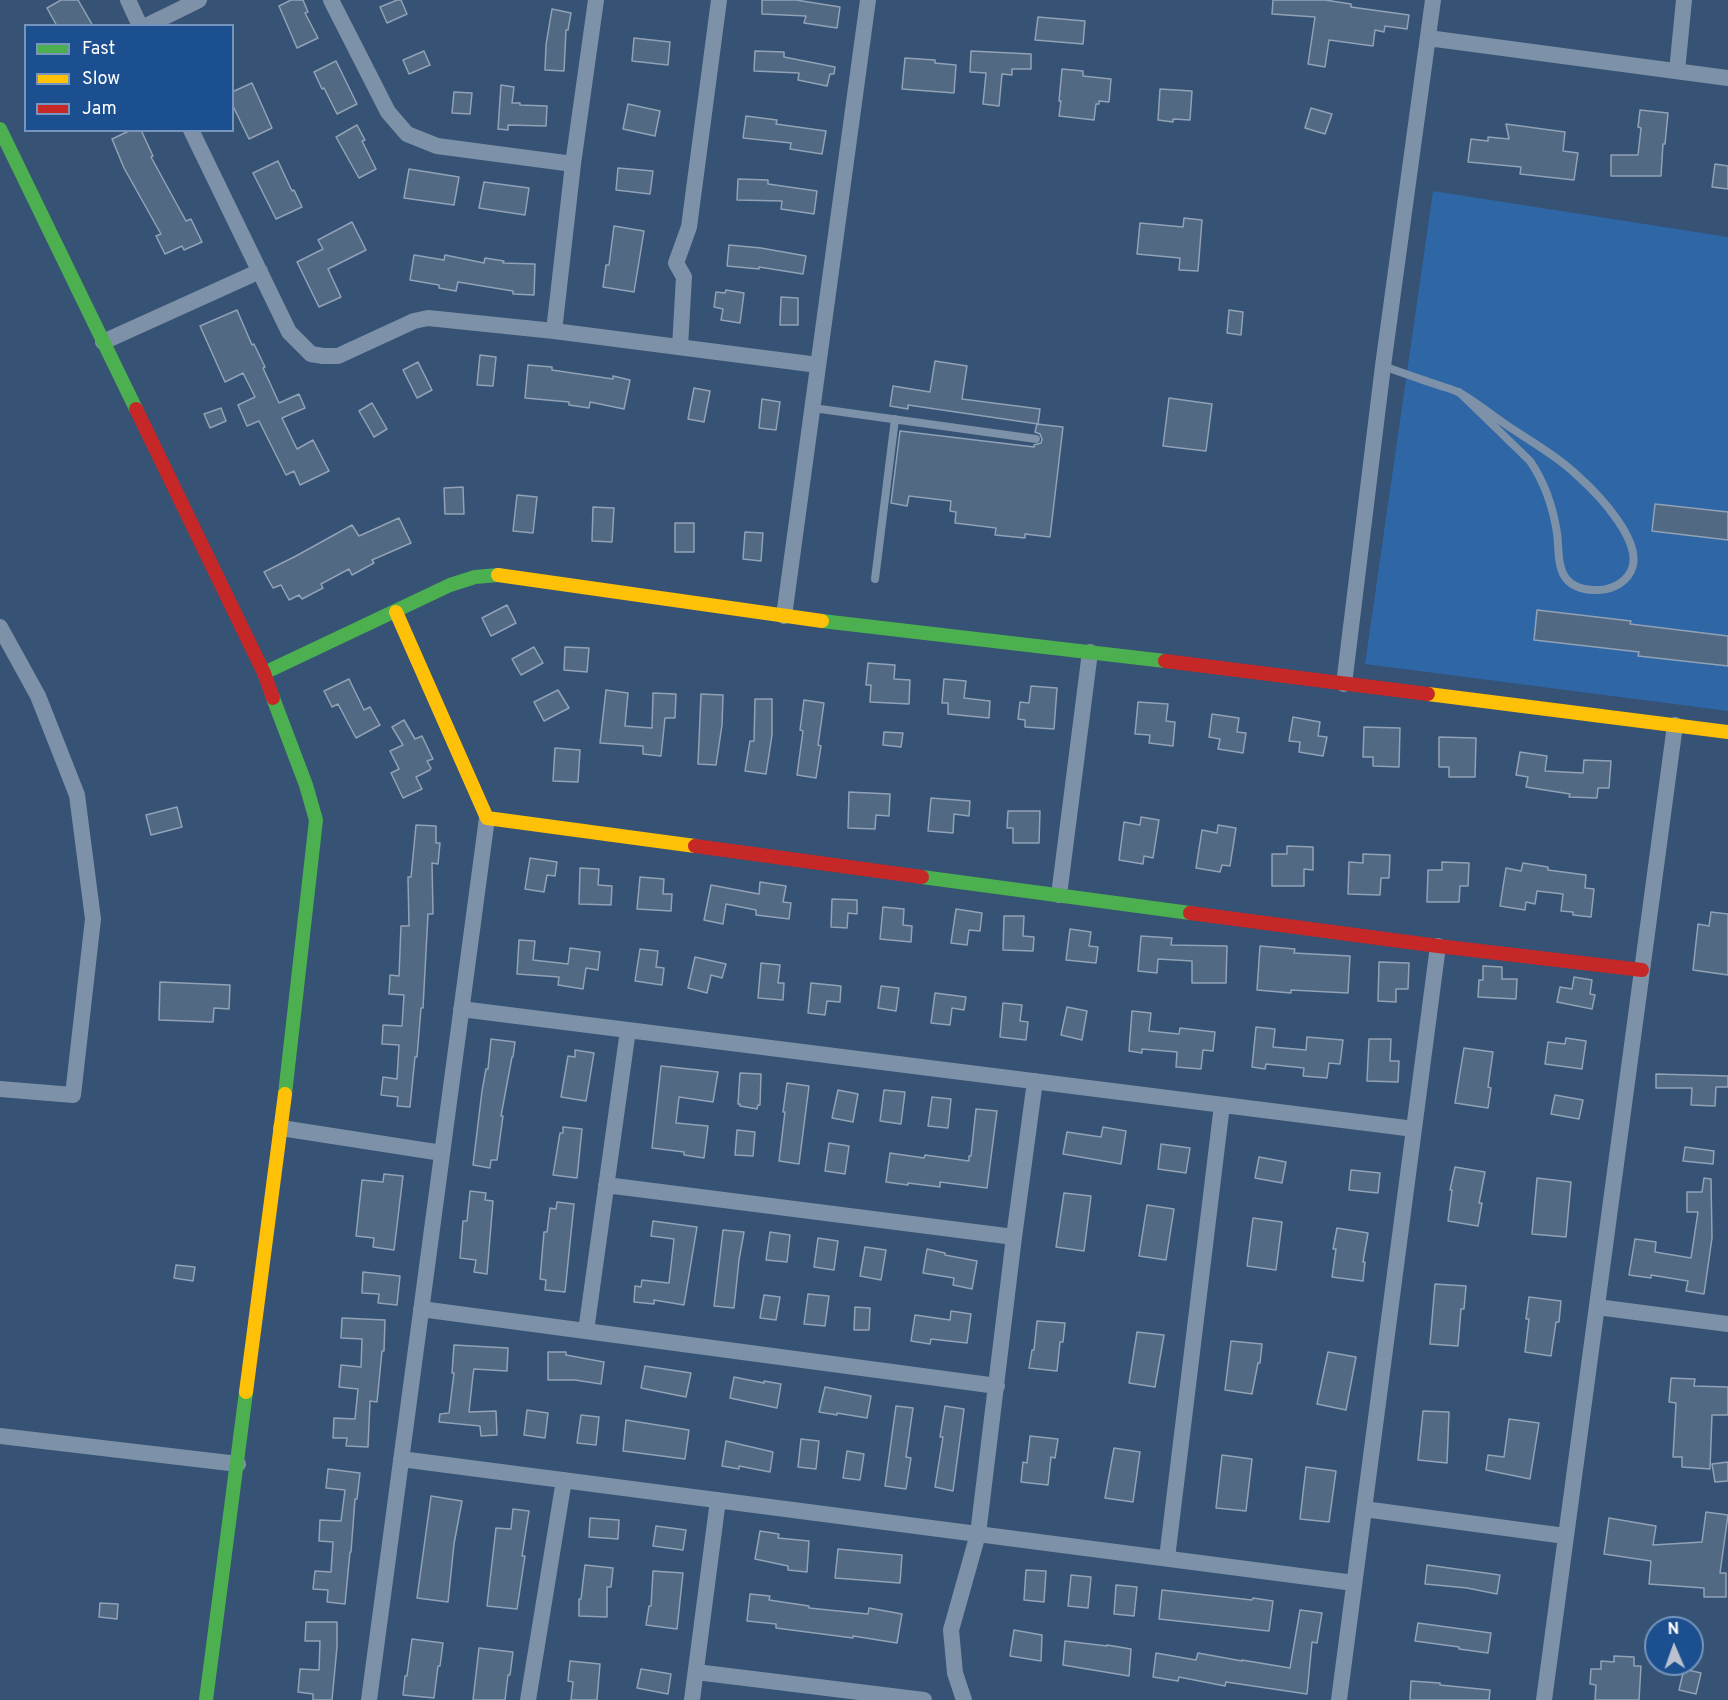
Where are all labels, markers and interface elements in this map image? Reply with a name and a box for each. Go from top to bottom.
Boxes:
legend [24,24,234,132]
text: Fast [82,38,115,61]
text: Slow [82,68,120,91]
text: Jam [82,98,117,121]
north arrow [1644,1616,1704,1676]
text: N [1667,1620,1680,1640]

